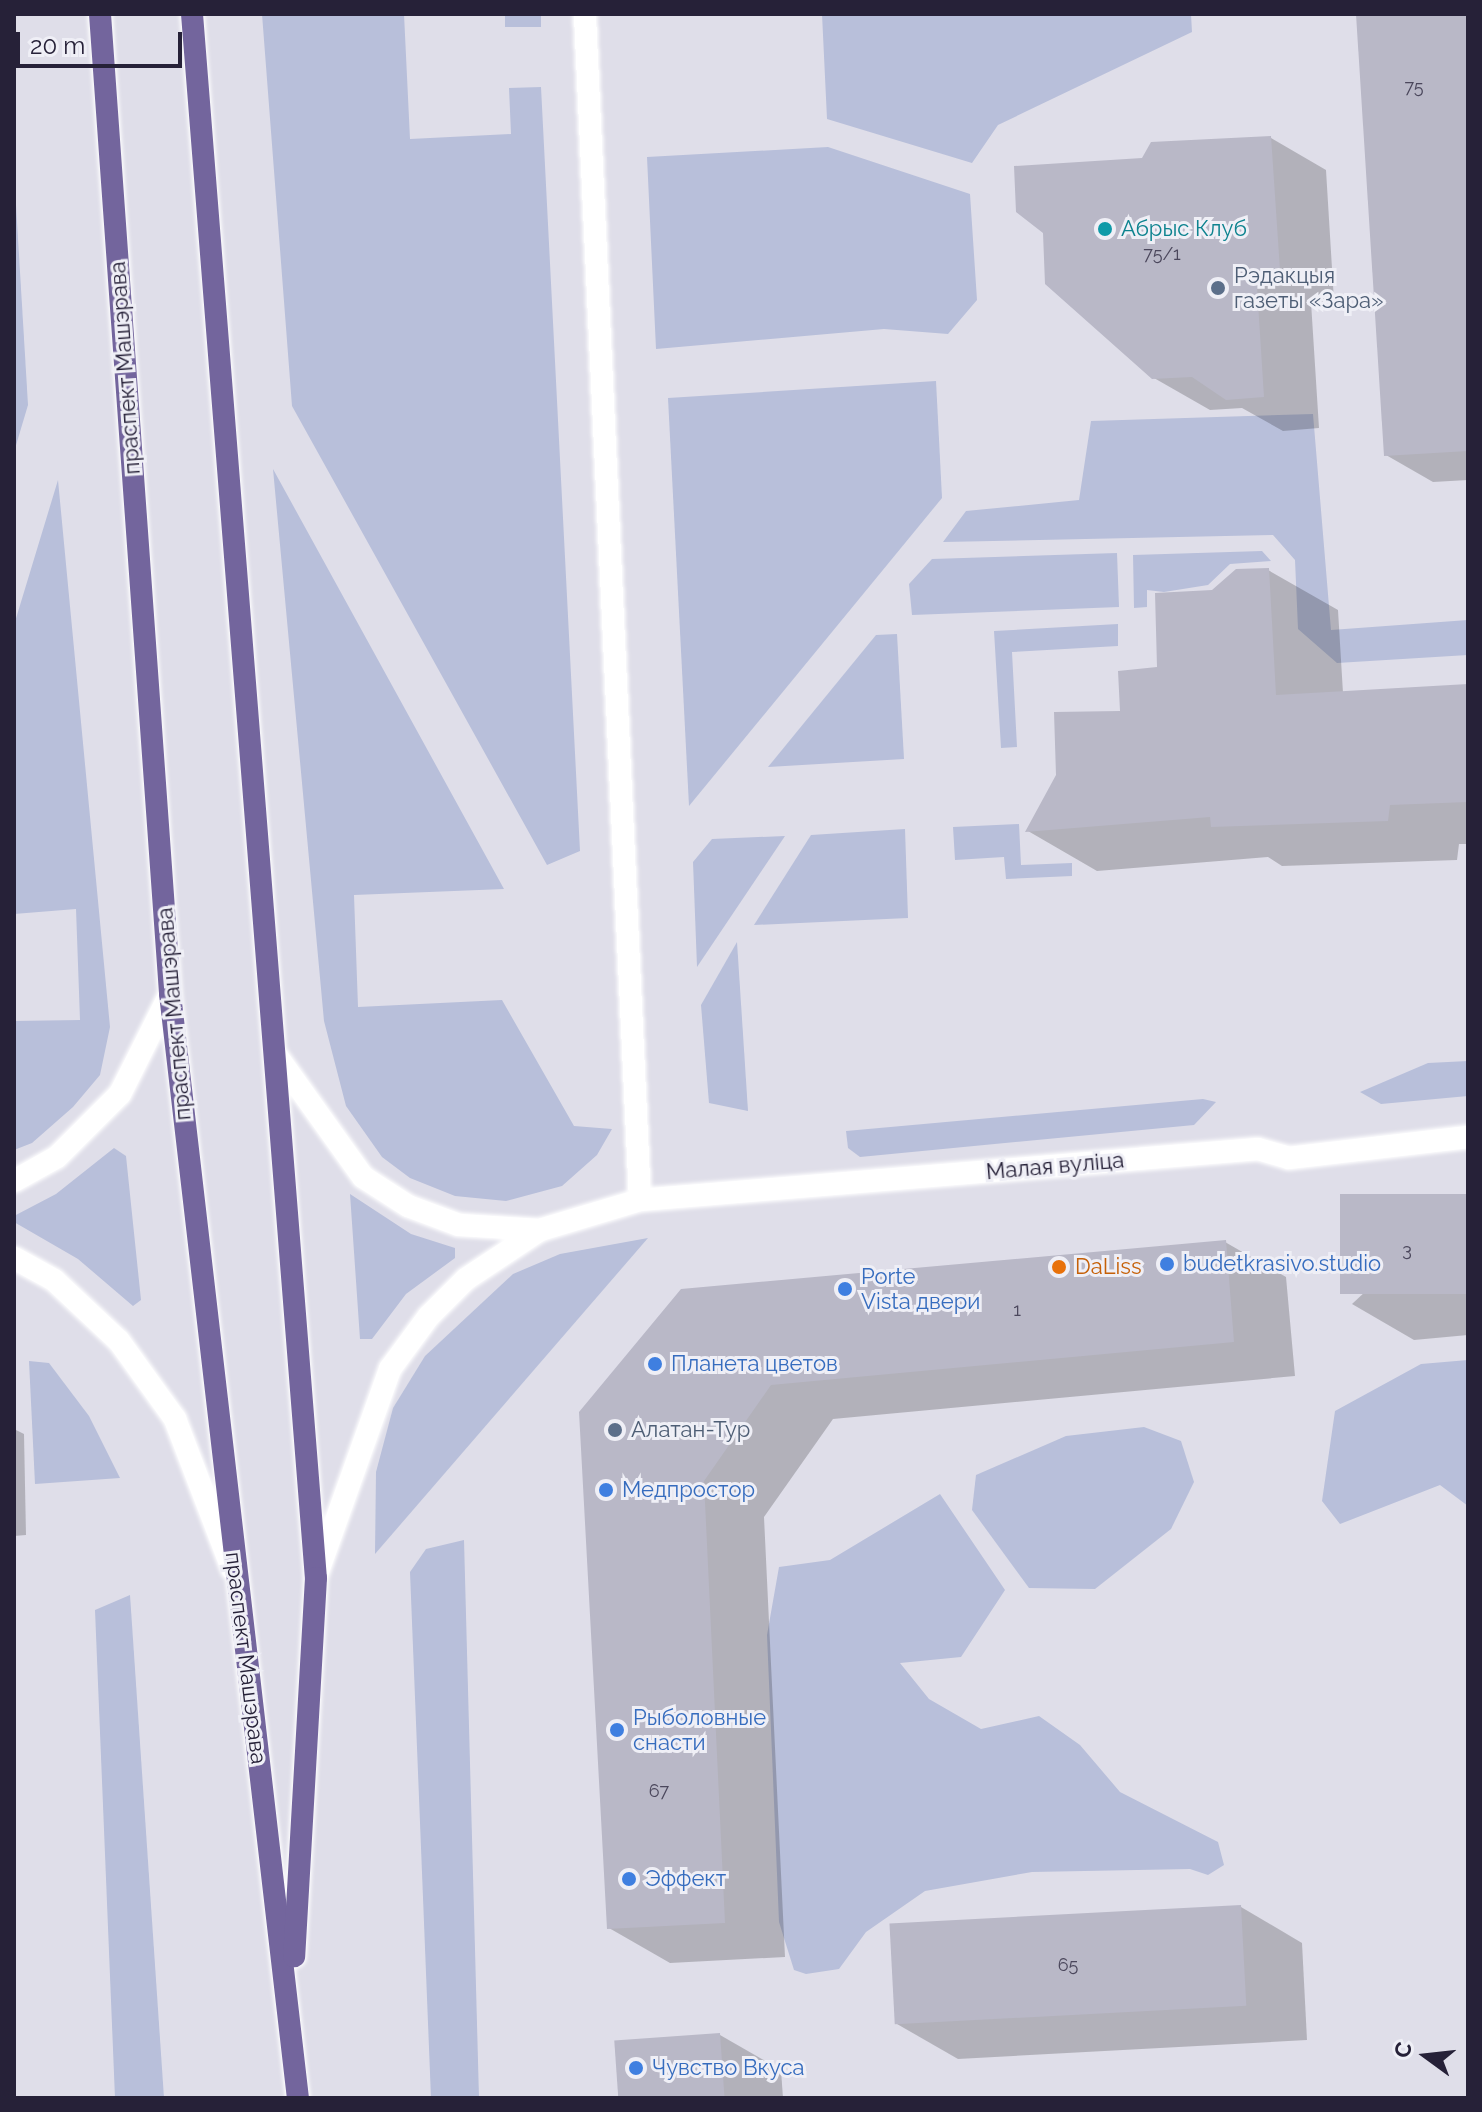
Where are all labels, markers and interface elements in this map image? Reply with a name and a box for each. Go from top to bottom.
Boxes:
scale bar [20,16,186,66]
text: 20 m [30,31,85,60]
house number: 75 [1404,76,1424,98]
place label: Абрыс Клуб [1121,216,1247,242]
marker: Абрыс Клуб [1096,220,1114,238]
house number: 75/1 [1143,243,1181,265]
street label: праспект Машэрава [104,261,146,475]
place label: Рэдакцыя газеты «Зара» [1234,262,1384,314]
marker: Рэдакцыя газеты «Зара» [1209,279,1227,297]
street label: праспект Машэрава [152,907,196,1121]
street label: Малая вуліца [985,1147,1125,1185]
house number: 3 [1402,1239,1412,1261]
place label: budetkrasivo.studio [1183,1251,1381,1277]
place label: DaLiss [1075,1254,1142,1280]
marker: budetkrasivo.studio [1158,1255,1176,1273]
marker: DaLiss [1050,1258,1068,1276]
place label: Porte Vista двери [861,1263,980,1314]
marker: Porte Vista двери [836,1280,854,1298]
house number: 1 [1013,1299,1021,1321]
place label: Планета цветов [671,1351,838,1377]
marker: Планета цветов [646,1355,664,1373]
place label: Алатан-Тур [631,1417,750,1443]
marker: Алатан-Тур [606,1421,624,1439]
place label: Медпростор [622,1477,755,1503]
marker: Медпростор [597,1481,615,1499]
street label: праспект Машэрава [220,1550,272,1766]
place label: Рыболовные снасти [633,1704,766,1756]
marker: Рыболовные снасти [608,1721,626,1739]
house number: 67 [649,1780,669,1802]
place label: Эффект [645,1866,726,1892]
marker: Эффект [620,1870,638,1888]
house number: 65 [1058,1954,1078,1976]
north arrow [1386,2016,1466,2096]
text: С [1388,2039,1417,2060]
place label: Чувство Вкуса [652,2055,805,2081]
marker: Чувство Вкуса [627,2059,645,2077]

